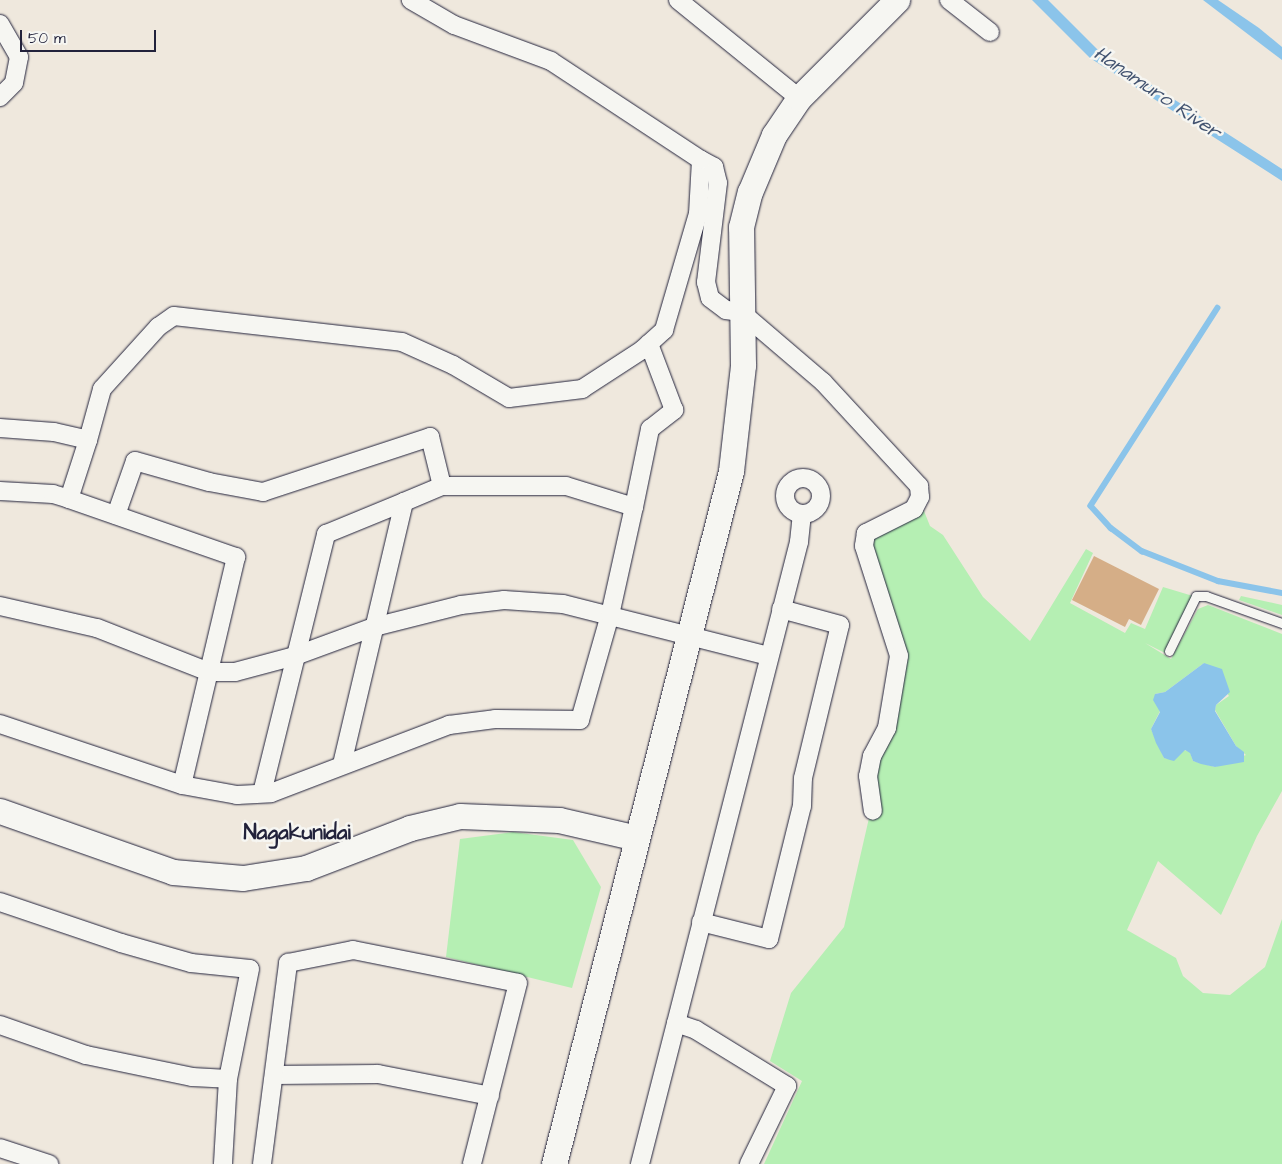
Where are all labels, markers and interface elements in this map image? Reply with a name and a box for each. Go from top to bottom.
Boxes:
scale bar [22,20,159,52]
text: 50 m [28,28,66,49]
water label: Hanamuro River [1089,42,1225,144]
district label: Nagakunidai [243,820,351,846]

